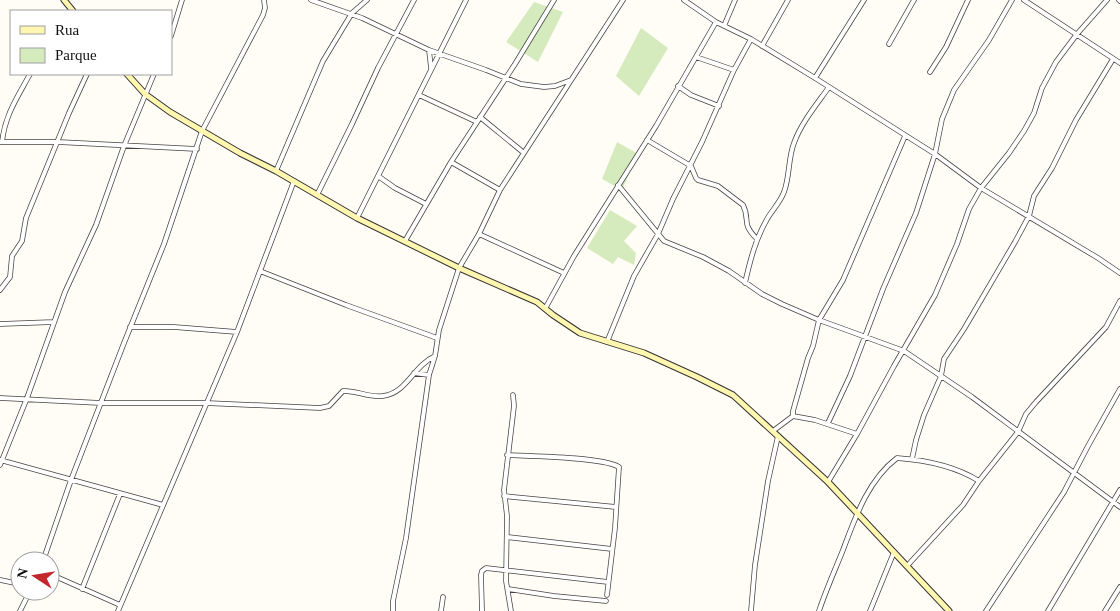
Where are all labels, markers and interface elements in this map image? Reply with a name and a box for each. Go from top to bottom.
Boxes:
legend [10,10,172,75]
text: Rua [55,22,80,38]
text: Parque [55,47,97,63]
north arrow [10,551,60,601]
text: N [14,567,31,580]

